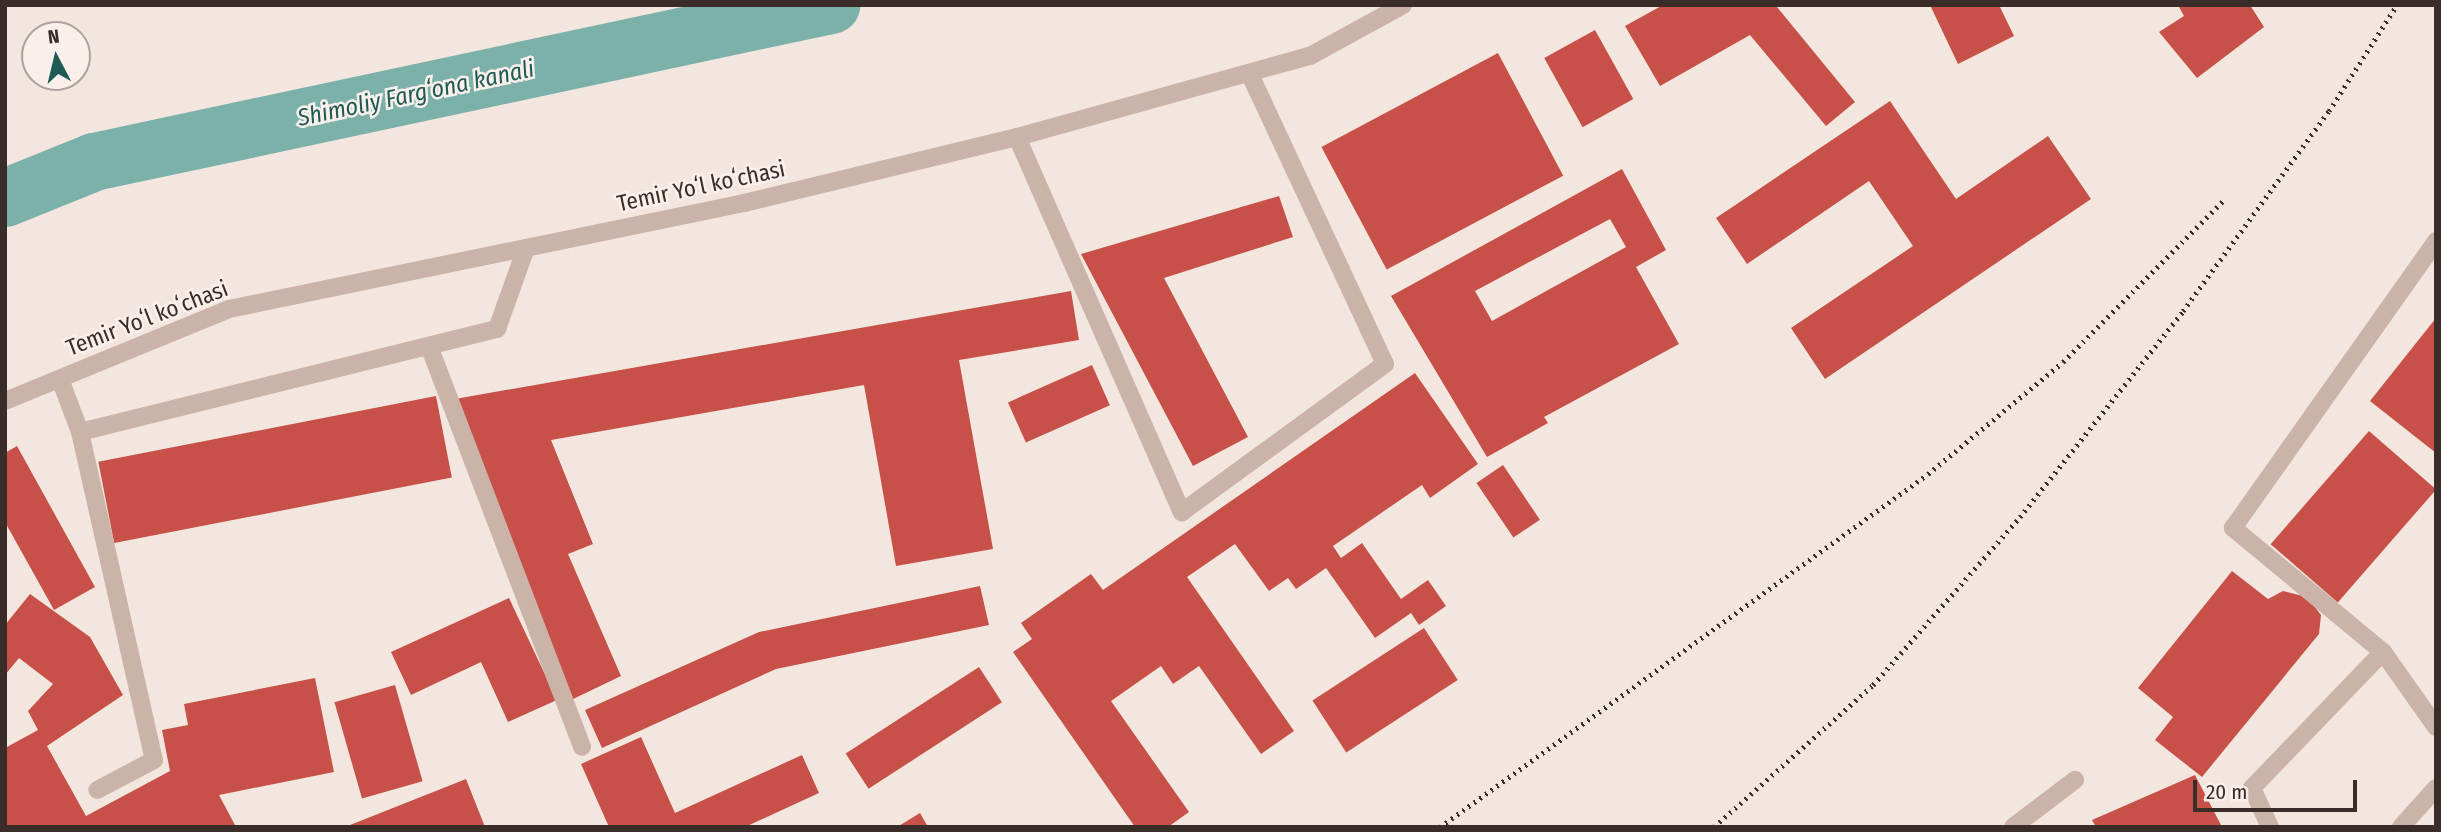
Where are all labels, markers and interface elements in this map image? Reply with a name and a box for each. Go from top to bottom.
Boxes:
north arrow [21,21,91,91]
text: N [47,25,61,49]
water label: Shimoliy Fargʻona kanali [295,55,537,133]
street label: Temir Yoʻl koʻchasi [614,155,788,217]
street label: Temir Yoʻl koʻchasi [62,274,232,362]
scale bar [2196,766,2360,810]
text: 20 m [2206,779,2247,805]

